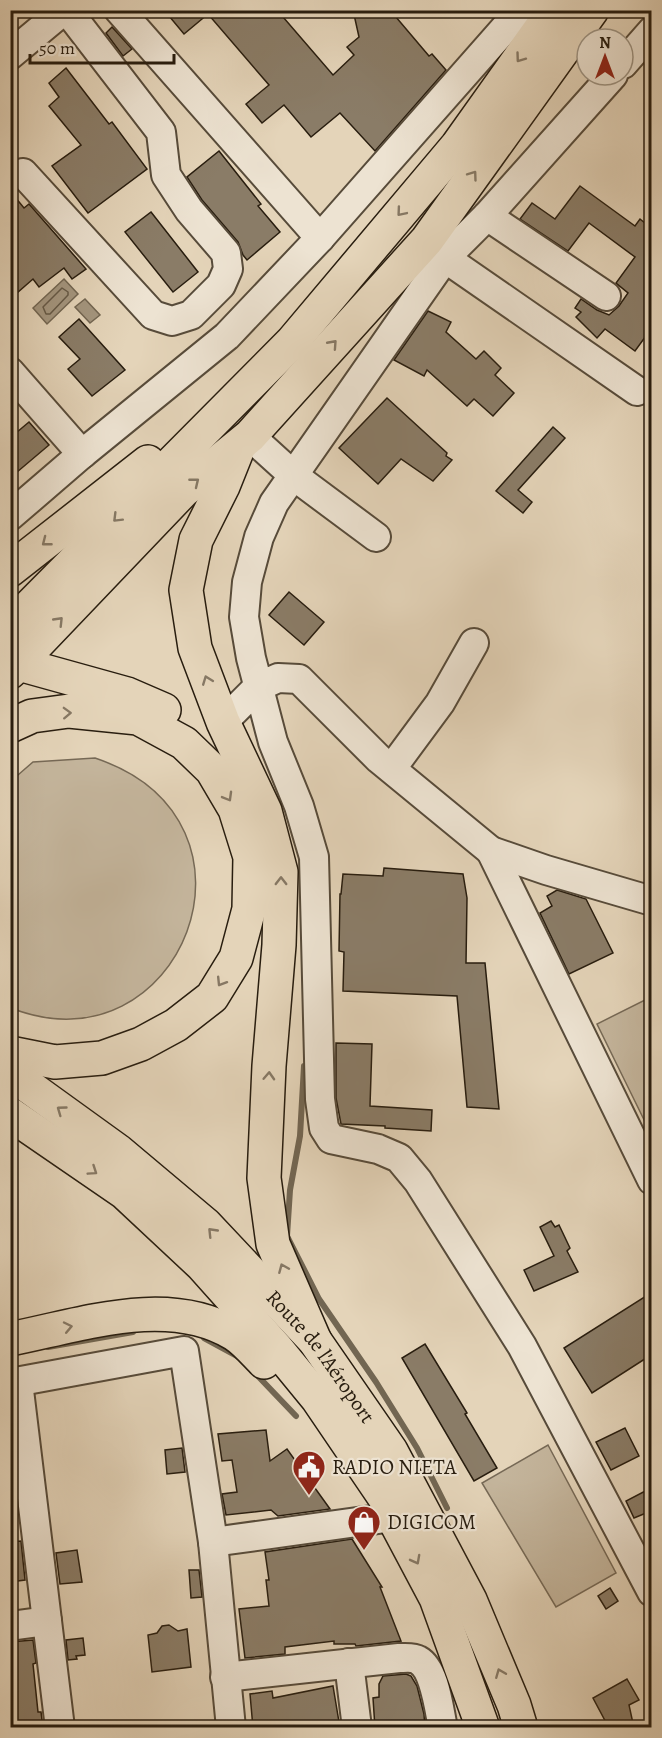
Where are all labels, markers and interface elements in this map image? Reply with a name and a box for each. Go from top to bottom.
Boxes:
scale bar [30,27,174,65]
north arrow [575,27,635,87]
text: N [599,32,611,54]
text: 50 m [39,36,75,60]
one-way arrow [516,51,527,62]
one-way arrow [466,171,477,182]
one-way arrow [397,205,408,216]
one-way arrow [326,340,337,351]
one-way arrow [188,478,199,489]
one-way arrow [114,510,125,521]
one-way arrow [42,534,53,545]
one-way arrow [52,618,63,629]
one-way arrow [202,675,214,686]
one-way arrow [62,706,71,719]
one-way arrow [221,791,233,801]
one-way arrow [275,877,287,886]
one-way arrow [216,976,228,986]
one-way arrow [263,1071,276,1080]
one-way arrow [56,1106,67,1117]
one-way arrow [87,1164,98,1175]
one-way arrow [209,1228,220,1239]
one-way arrow [279,1263,291,1274]
street label: Route de l'Aéroport [260,1284,382,1429]
one-way arrow [63,1321,73,1334]
public building icon: RADIO NIETA [291,1449,327,1496]
place label: RADIO NIETA [332,1453,457,1481]
shop icon: DIGICOM [346,1504,382,1551]
place label: DIGICOM [387,1508,476,1536]
one-way arrow [409,1553,420,1564]
one-way arrow [495,1668,507,1679]

